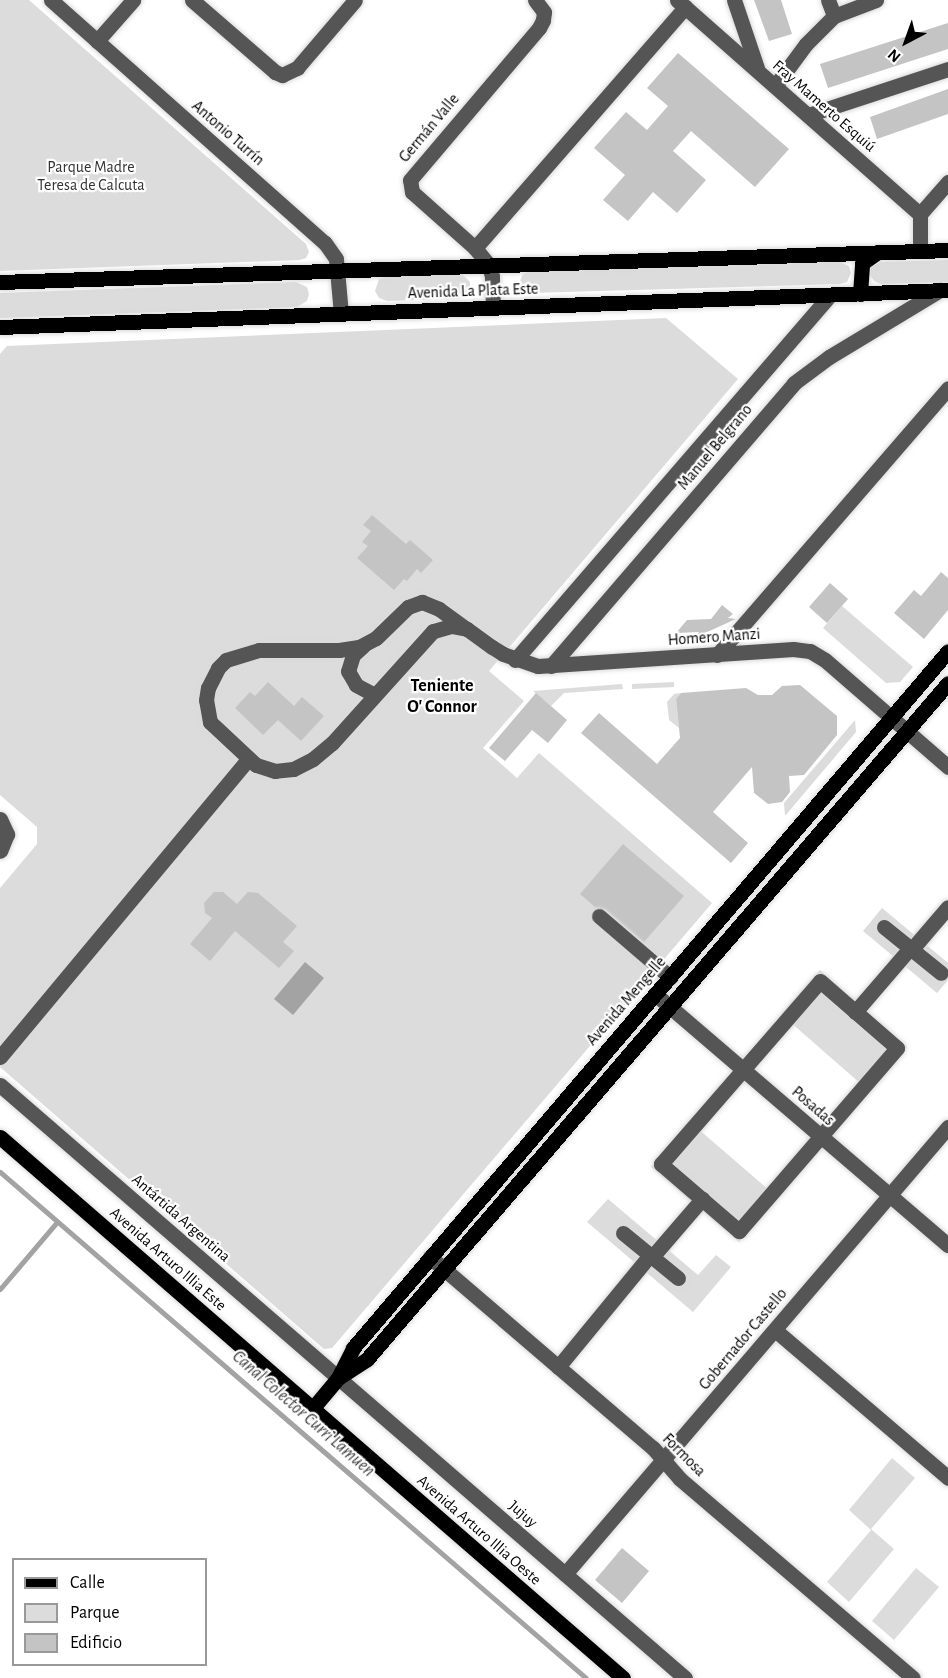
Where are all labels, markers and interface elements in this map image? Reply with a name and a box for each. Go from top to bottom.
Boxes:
north arrow [876,12,936,72]
text: N [885,46,904,65]
street label: Fray Mamerto Esquiú [768,56,880,156]
street label: Germán Valle [395,90,463,166]
street label: Antonio Turrín [188,96,268,170]
park label: Parque Madre Teresa de Calcuta [37,157,145,195]
street label: Avenida La Plata Este [407,279,539,303]
street label: Manuel Belgrano [674,400,756,494]
street label: Homero Manzi [667,624,761,650]
district label: Teniente O' Connor [407,676,477,718]
street label: Avenida Mengelle [582,953,670,1049]
street label: Posadas [788,1082,838,1130]
street label: Antártida Argentina [128,1170,234,1266]
street label: Avenida Arturo Illia Este [106,1203,230,1315]
street label: Gobernador Castello [695,1284,791,1394]
water label: Canal Colector Curri Lamuen [227,1346,379,1482]
street label: Formosa [658,1429,710,1481]
street label: Avenida Arturo Illia Oeste [413,1471,545,1589]
street label: Jujuy [505,1496,541,1532]
legend [12,1558,207,1666]
text: Calle [70,1574,105,1592]
text: Parque [70,1604,119,1622]
text: Edificio [70,1634,122,1652]

